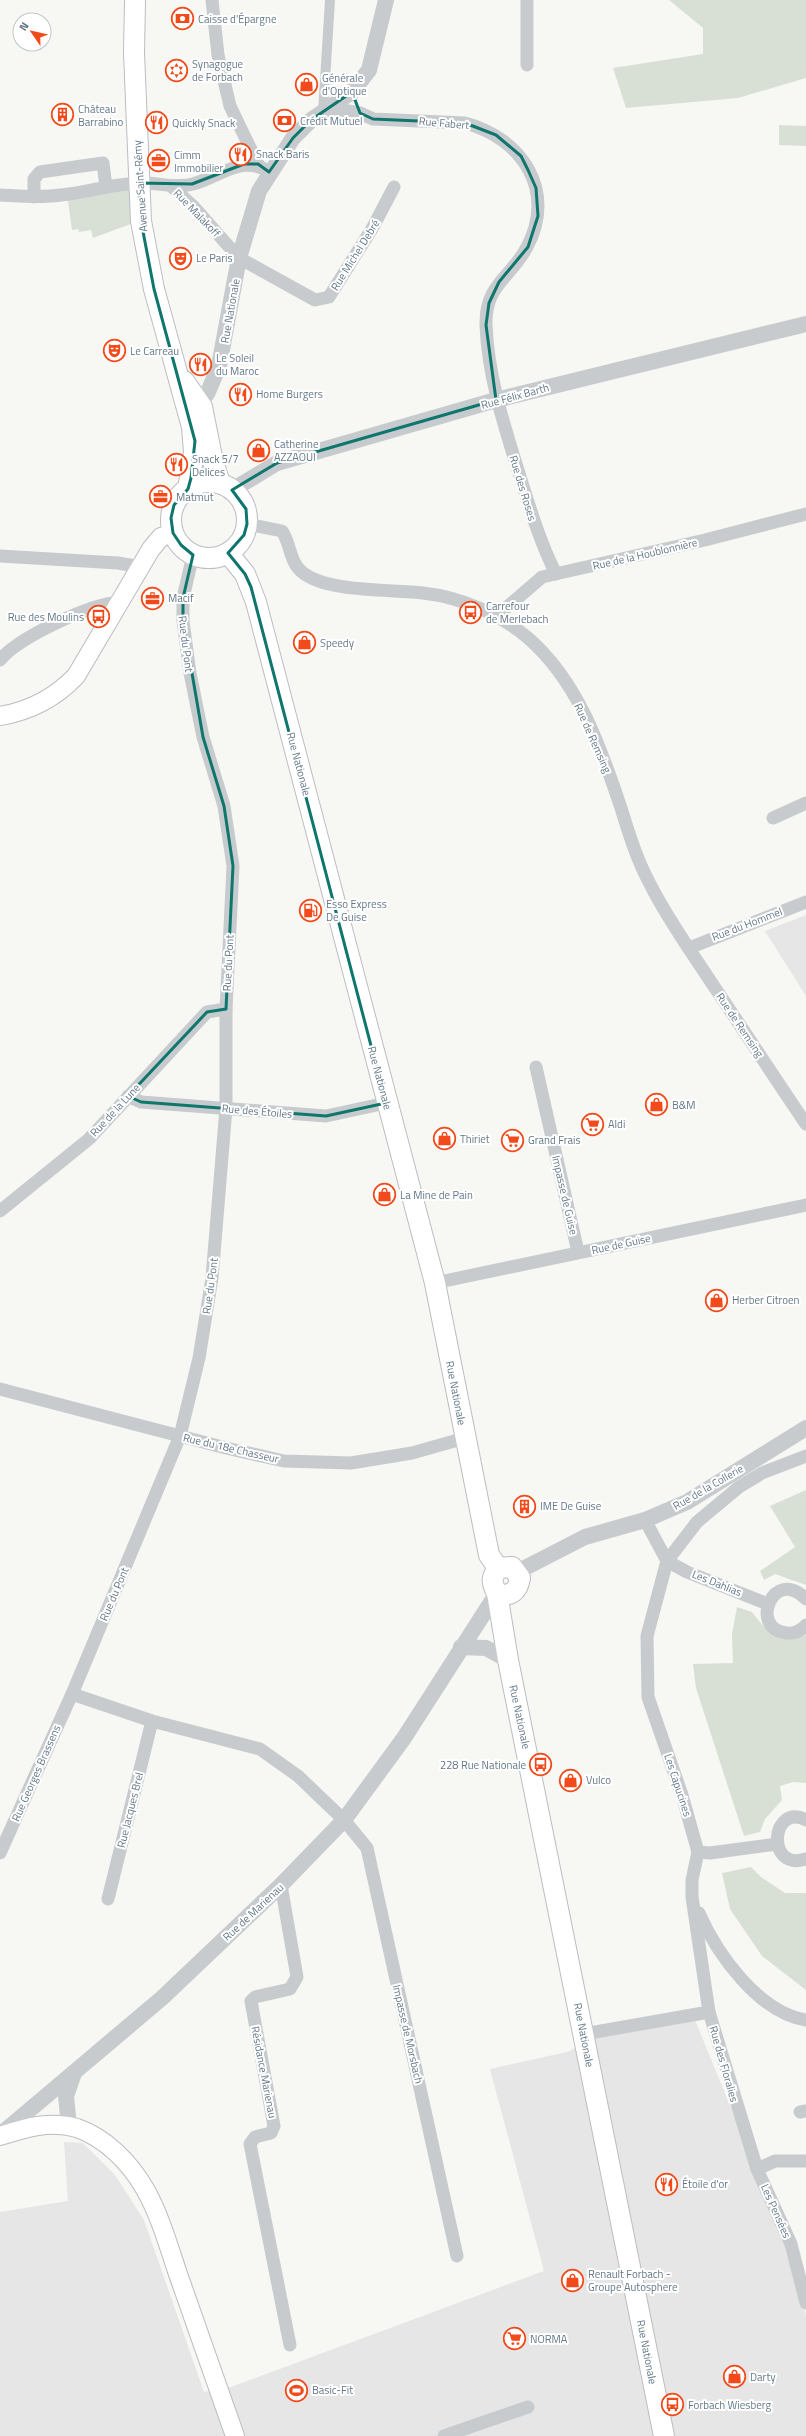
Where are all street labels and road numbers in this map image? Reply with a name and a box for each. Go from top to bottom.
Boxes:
street label: Rue Fabert [418,113,470,133]
street label: Avenue Saint-Rémy [129,139,151,232]
street label: Rue Malakoff [170,185,224,241]
street label: Rue Michel Debré [327,216,384,294]
street label: Rue Nationale [216,277,244,344]
street label: Rue Félix Barth [479,379,551,413]
street label: Rue des Roses [505,453,541,523]
street label: Rue de la Houblonnière [591,534,699,574]
street label: Rue du Pont [175,615,197,673]
street label: Rue de Remsing [570,701,616,776]
street label: Rue Nationale [283,730,315,798]
street label: Rue du Hommel [709,903,785,945]
street label: Rue du Pont [219,934,237,992]
street label: Rue de Remsing [712,989,768,1061]
street label: Rue Nationale [364,1044,396,1112]
street label: Rue de la Lune [86,1080,144,1140]
street label: Rue des Étoiles [221,1100,293,1122]
street label: Impasse de Guise [548,1154,582,1237]
street label: Rue de Guise [590,1230,652,1258]
street label: Rue du Pont [198,1257,222,1315]
street label: Rue Nationale [442,1360,470,1427]
street label: Rue du 18e Chasseur [182,1429,281,1467]
street label: Rue de la Collerie [670,1460,747,1514]
street label: Rue du Pont [96,1565,132,1623]
street label: Les Dahlias [690,1566,744,1600]
street label: Rue Nationale [505,1683,535,1751]
street label: Rue Georges Brassens [8,1722,64,1824]
street label: Les Capucines [660,1752,696,1818]
street label: Rue Jacques Brel [113,1771,147,1849]
street label: Rue de Marienau [219,1879,287,1944]
street label: Impasse de Morsbach [389,1983,427,2085]
street label: Rue Nationale [570,2002,598,2069]
street label: Rue des Floralies [705,2024,743,2104]
street label: Résidance Marienau [247,2025,281,2120]
street label: Les Pensées [757,2181,795,2241]
street label: Rue Nationale [633,2319,661,2386]

